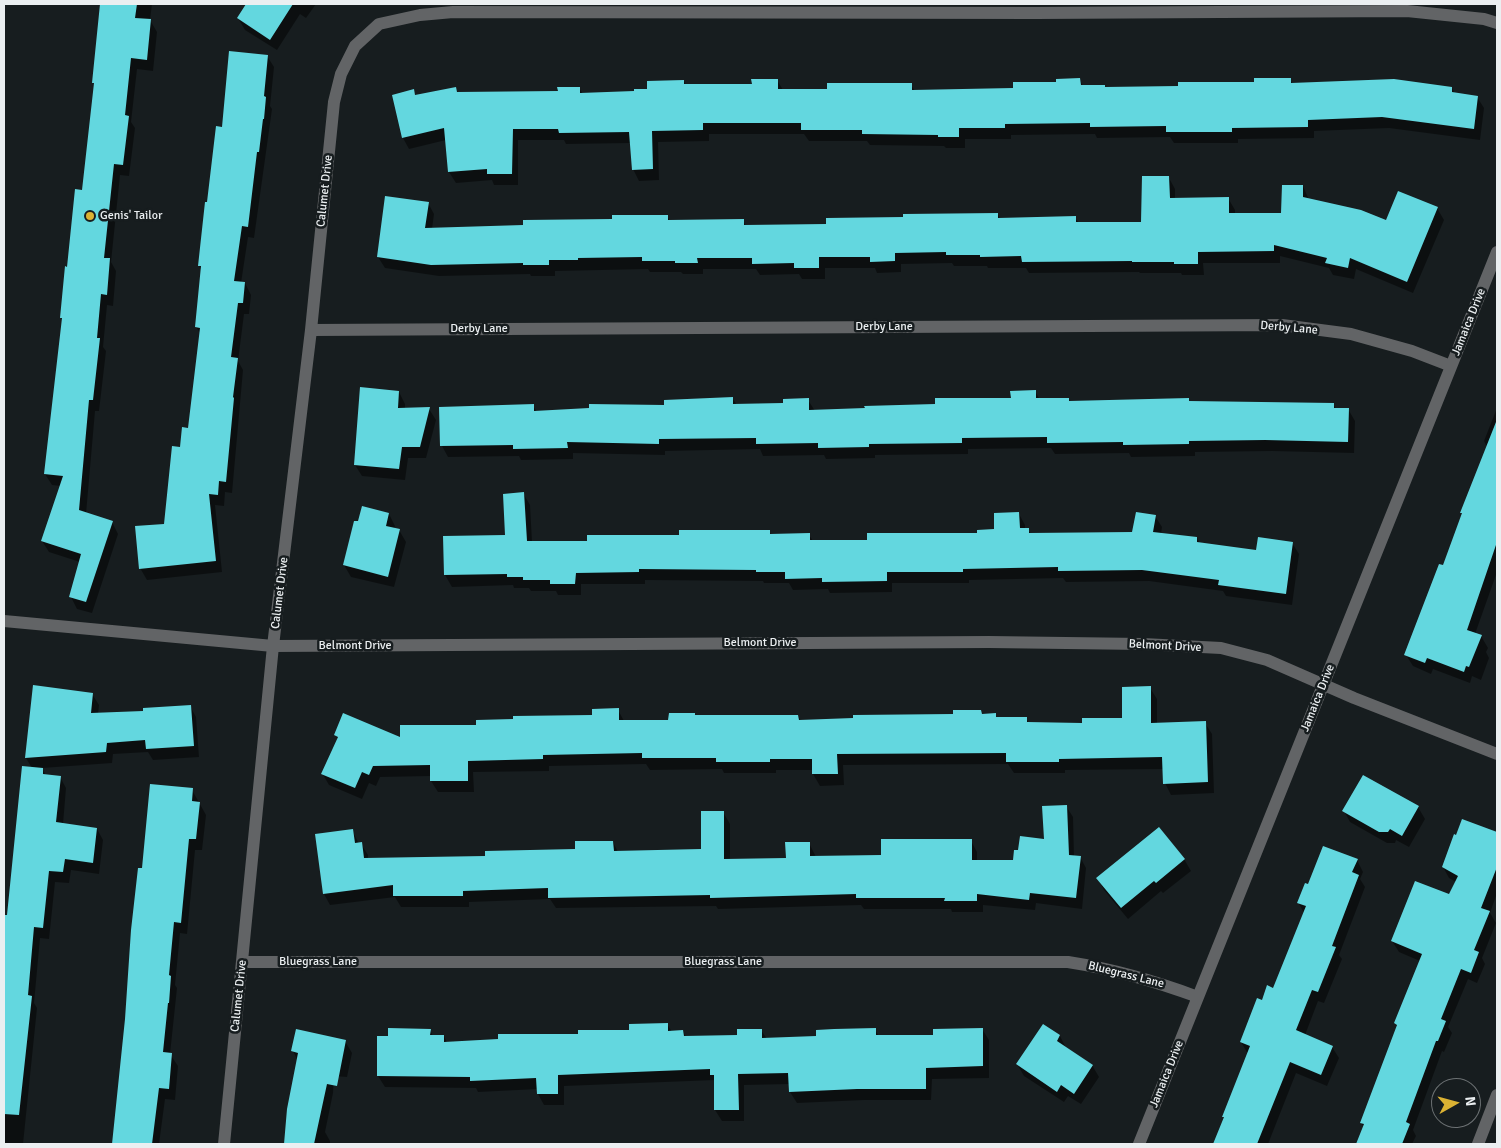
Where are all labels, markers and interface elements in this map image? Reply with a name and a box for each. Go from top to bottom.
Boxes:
street label: Calumet Drive [314,154,336,228]
place label: Genis' Tailor [100,209,162,223]
marker: Genis' Tailor [84,210,96,222]
street label: Jamaica Drive [1449,286,1489,358]
street label: Derby Lane [1260,318,1318,338]
street label: Derby Lane [855,320,913,334]
street label: Derby Lane [450,322,508,336]
street label: Calumet Drive [268,556,292,630]
street label: Belmont Drive [724,636,796,650]
street label: Belmont Drive [1128,637,1202,655]
street label: Belmont Drive [319,639,391,653]
street label: Jamaica Drive [1298,662,1338,734]
street label: Bluegrass Lane [279,955,357,969]
street label: Bluegrass Lane [684,955,762,969]
street label: Calumet Drive [228,959,250,1033]
street label: Bluegrass Lane [1086,959,1166,991]
street label: Jamaica Drive [1147,1038,1187,1110]
north arrow [1431,1078,1481,1128]
text: N [1461,1095,1479,1107]

